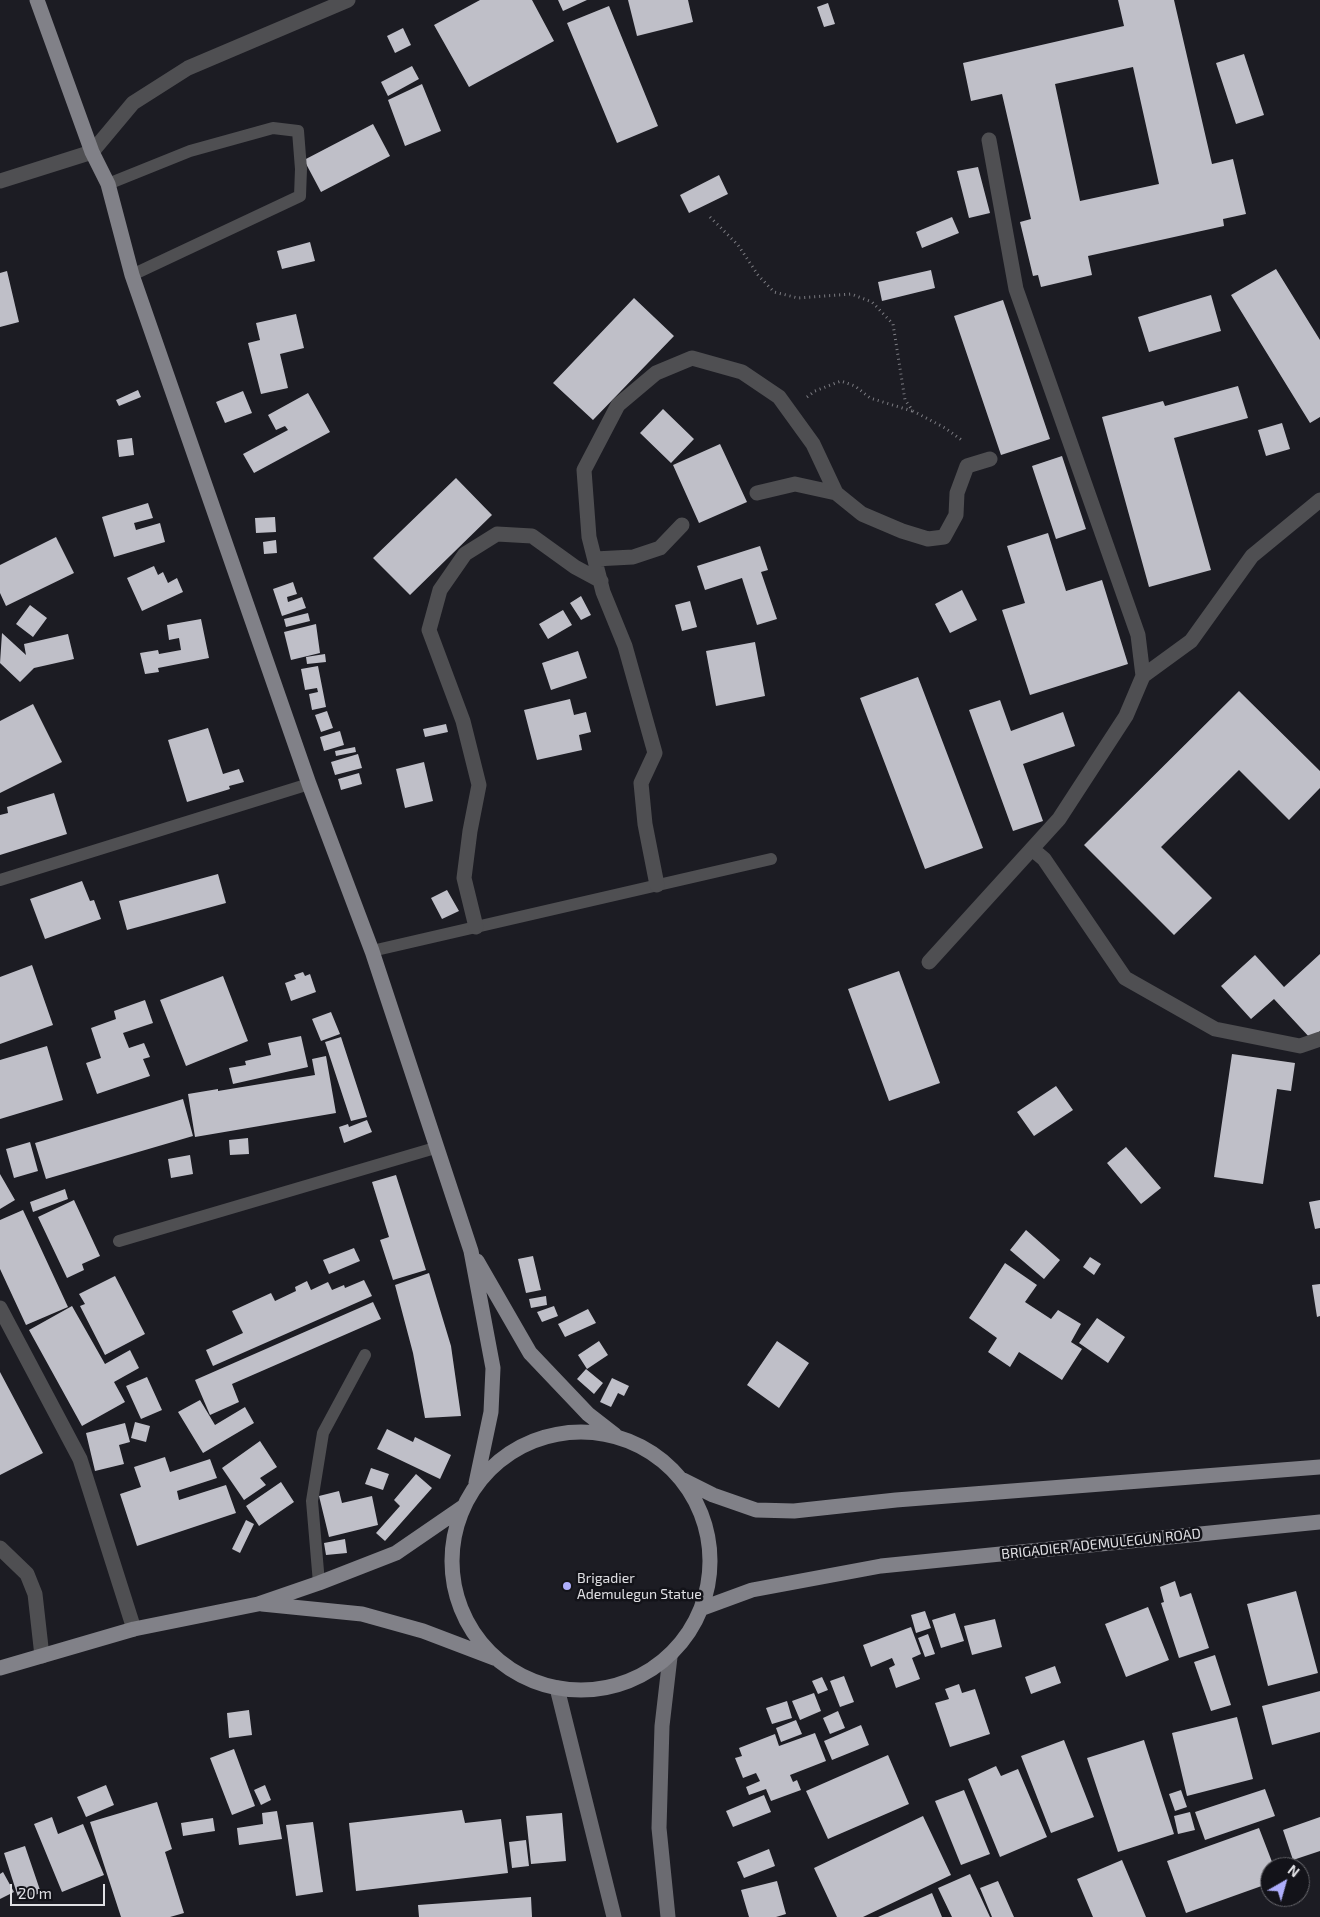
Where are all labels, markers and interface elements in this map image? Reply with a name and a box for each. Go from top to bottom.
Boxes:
street label: BRIGADIER ADEMULEGUN ROAD [1000,1525,1202,1563]
place label: Brigadier Ademulegun Statue [577,1570,702,1602]
marker: Brigadier Ademulegun Statue [561,1580,573,1592]
north arrow [1260,1857,1310,1907]
text: N [1285,1861,1303,1880]
scale bar [12,1874,108,1906]
text: 20 m [18,1884,52,1902]

